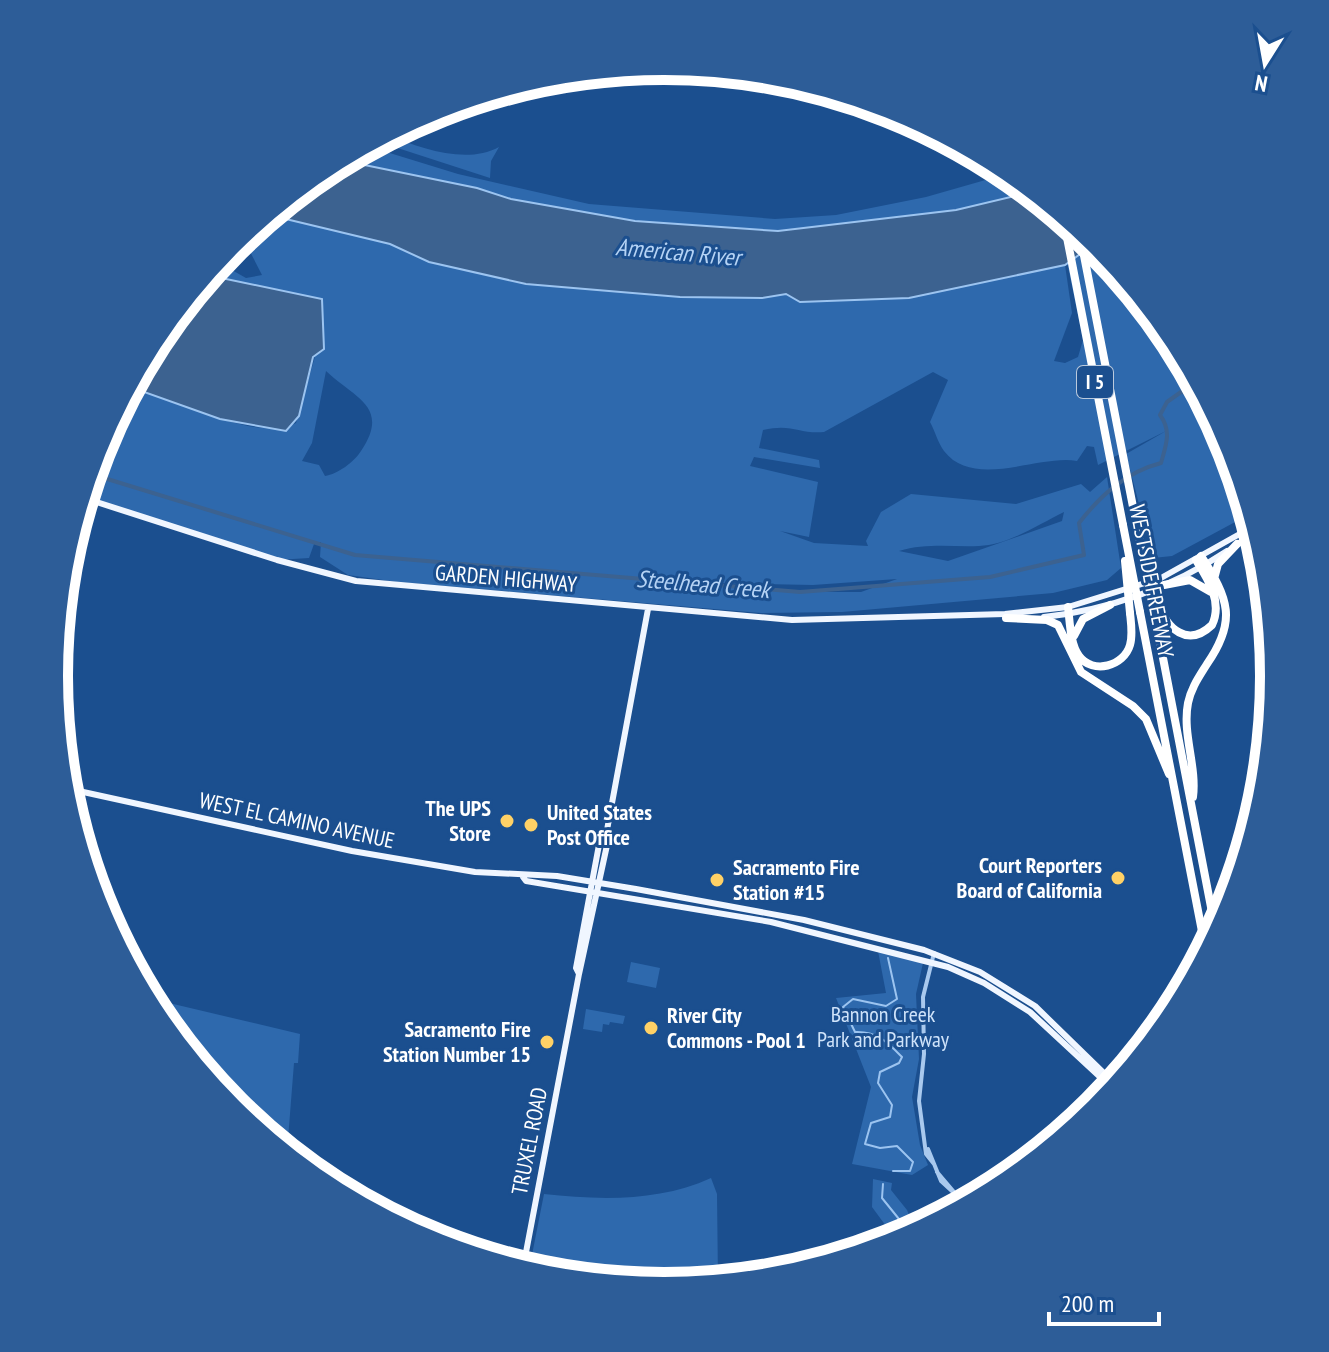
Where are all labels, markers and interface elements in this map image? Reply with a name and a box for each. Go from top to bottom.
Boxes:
north arrow [1225,24,1305,104]
text: N [1253,69,1270,99]
water label: American River [614,231,745,273]
road number: I 5 [1077,366,1113,398]
street label: WESTSIDE FREEWAY [1123,502,1181,660]
street label: GARDEN HIGHWAY [434,558,578,598]
water label: Steelhead Creek [635,563,774,605]
street label: WEST EL CAMINO AVENUE [197,786,397,854]
place label: The UPS Store [425,794,491,847]
place label: United States Post Office [547,798,652,851]
marker: The UPS Store [498,812,516,830]
marker: United States Post Office [522,816,540,834]
place label: Court Reporters Board of California [957,851,1102,904]
place label: Sacramento Fire Station #15 [733,853,860,906]
marker: Court Reporters Board of California [1109,869,1127,887]
marker: Sacramento Fire Station #15 [708,871,726,889]
park label: Bannon Creek Park and Parkway [817,1000,950,1053]
place label: River City Commons - Pool 1 [667,1001,806,1054]
place label: Sacramento Fire Station Number 15 [383,1015,531,1068]
marker: River City Commons - Pool 1 [642,1019,660,1037]
marker: Sacramento Fire Station Number 15 [538,1033,556,1051]
street label: TRUXEL ROAD [505,1085,553,1197]
scale bar [1049,1276,1159,1326]
text: 200 m [1061,1288,1114,1319]

